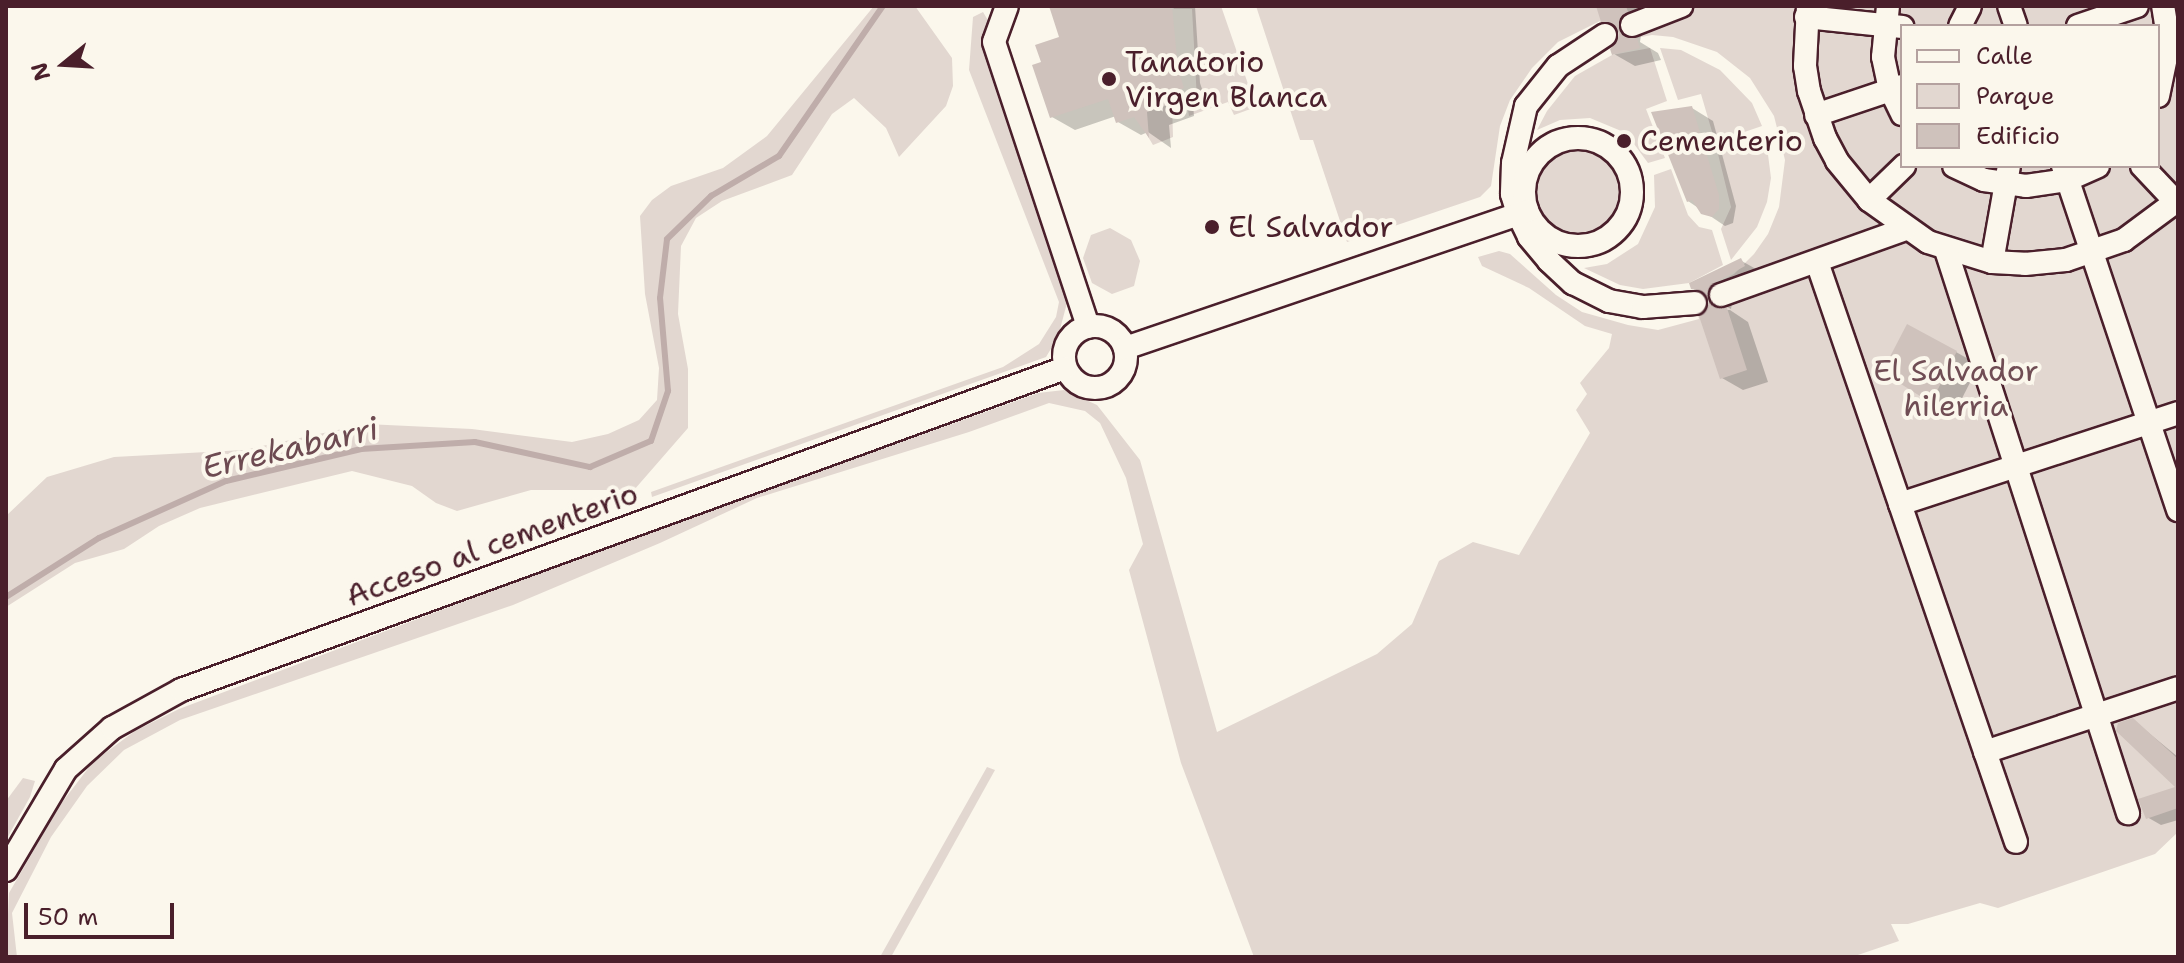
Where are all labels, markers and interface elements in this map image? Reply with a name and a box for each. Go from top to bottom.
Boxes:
north arrow [24,24,104,104]
legend [1900,24,2160,168]
text: Calle [1976,40,2033,72]
place label: Tanatorio Virgen Blanca [1125,44,1327,114]
text: N [24,59,57,84]
marker: Tanatorio Virgen Blanca [1100,70,1118,88]
text: Parque [1976,80,2055,112]
text: Edificio [1976,120,2060,152]
place label: Cementerio [1640,123,1803,159]
marker: Cementerio [1615,132,1633,150]
place label: El Salvador [1228,209,1393,245]
marker: El Salvador [1203,218,1221,236]
park label: El Salvador hilerria [1873,353,2039,424]
water label: Errekabarri [198,409,382,487]
street label: Acceso al cementerio [341,475,643,615]
scale bar [28,887,178,937]
text: 50 m [38,901,98,933]

